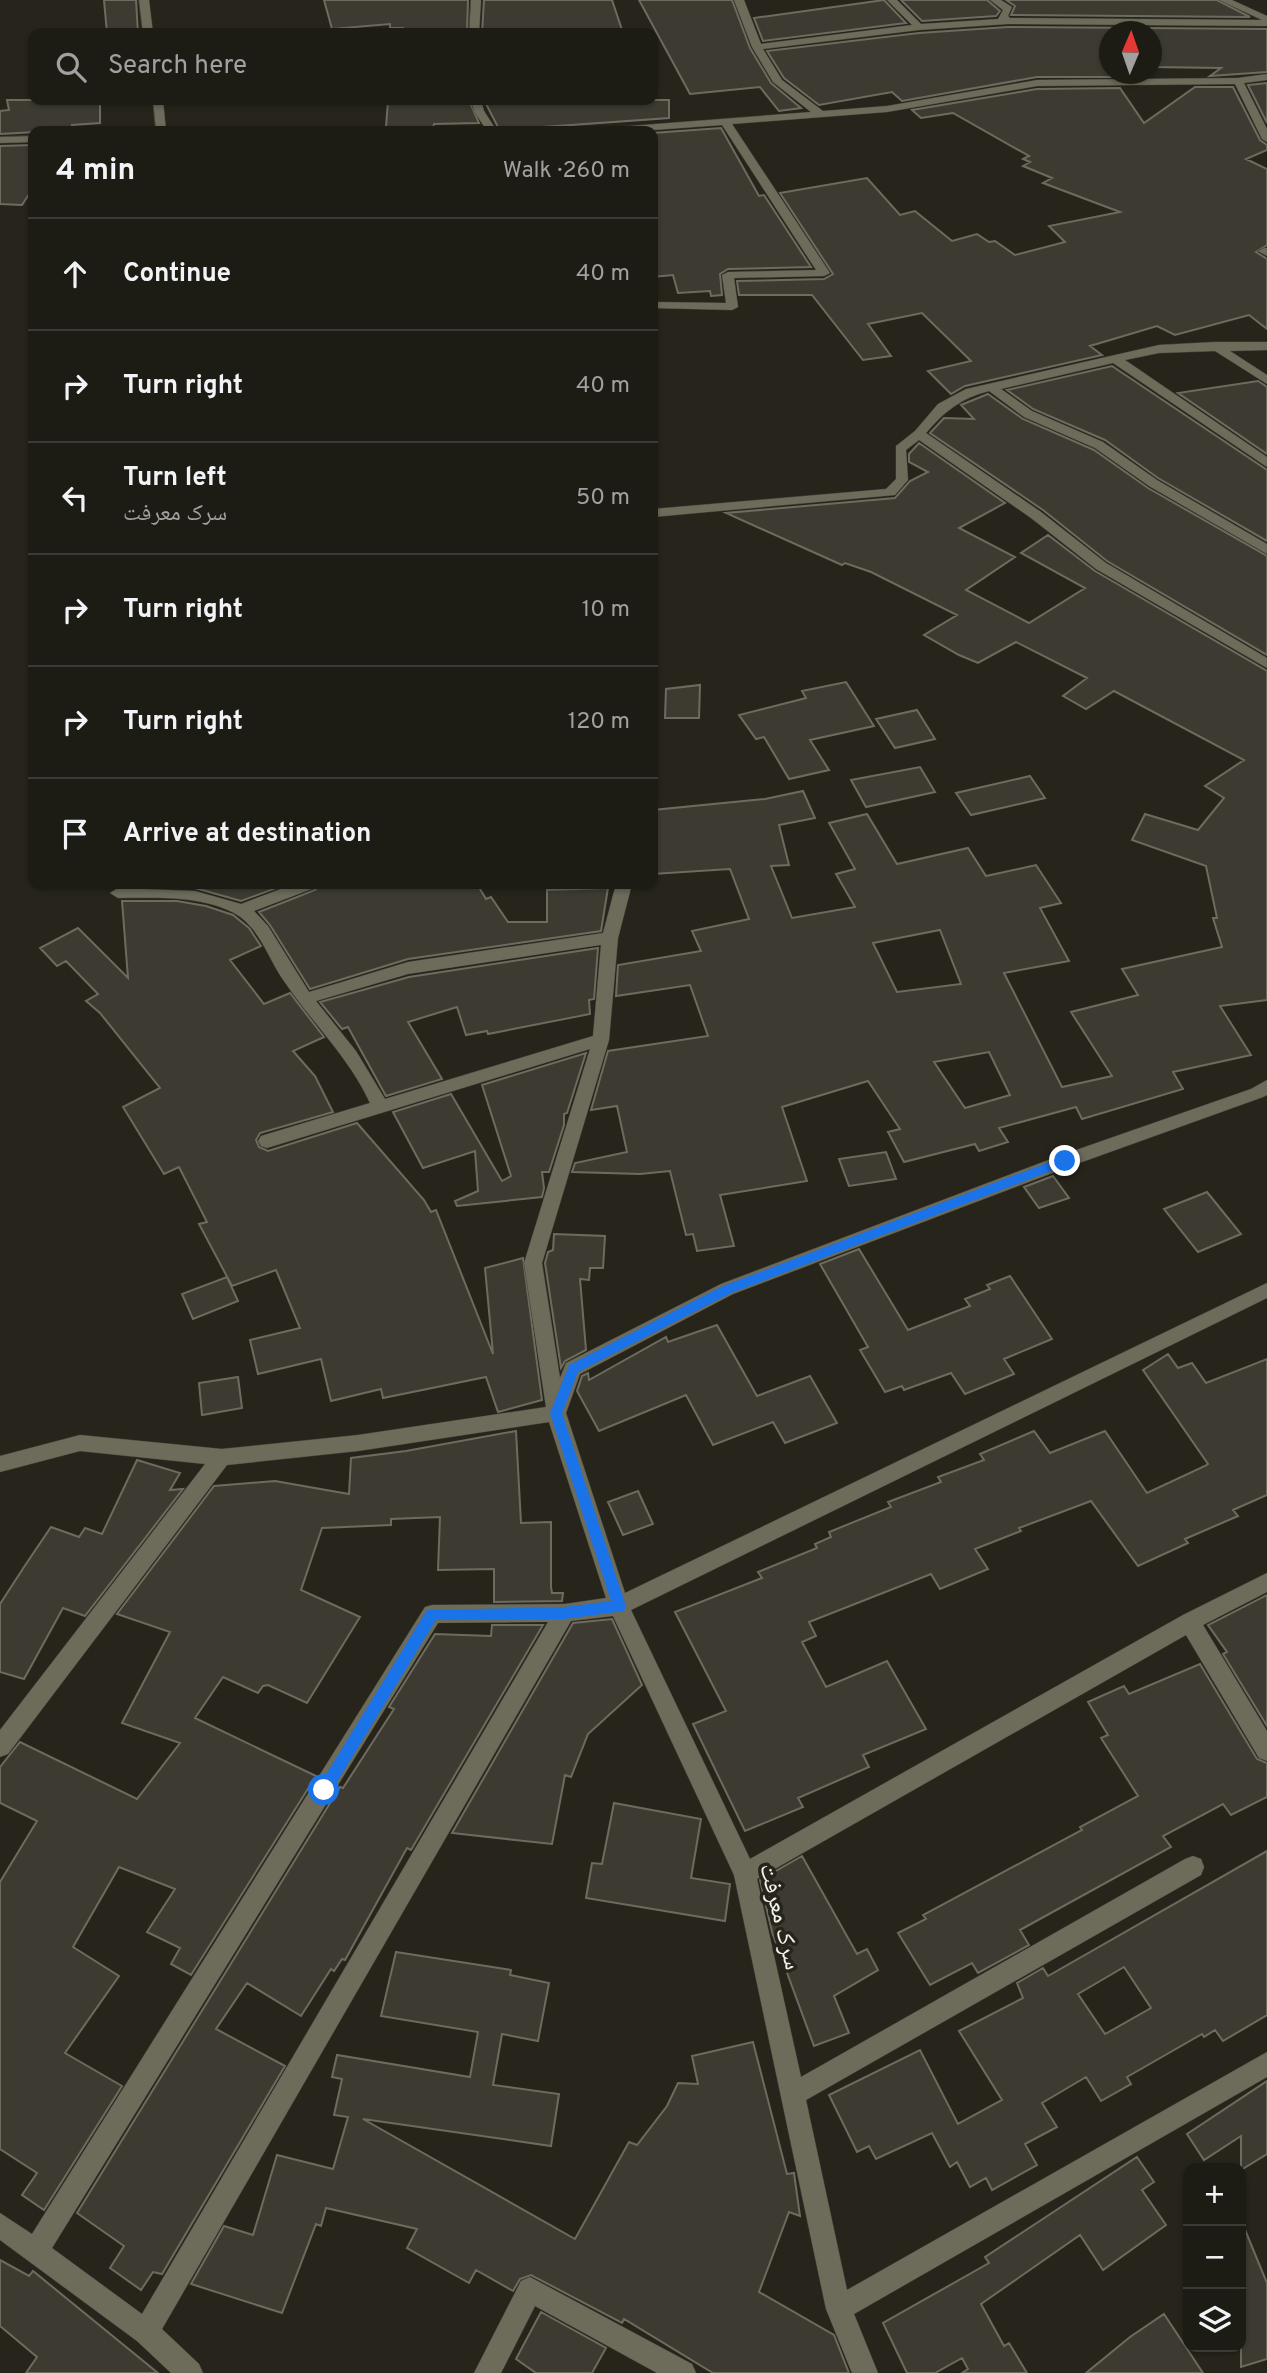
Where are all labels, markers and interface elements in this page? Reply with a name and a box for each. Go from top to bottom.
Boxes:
north arrow [1099,21,1162,84]
search box [28,28,658,105]
icon: search [52,48,90,86]
text: Search here [108,50,247,83]
text: 4 min [56,153,135,190]
text: Walk · 260 m [503,157,630,186]
icon: ahead [56,255,94,293]
text: Continue [123,258,231,291]
text: 40 m [576,260,630,289]
icon: right [56,367,94,405]
text: Turn right [123,370,243,403]
text: 40 m [576,372,630,401]
text: Turn left [123,462,227,495]
icon: left [56,479,94,517]
text: 50 m [576,484,630,513]
text: سرک معرفت [123,500,227,529]
icon: right [56,591,94,629]
text: Turn right [123,594,243,627]
text: 10 m [582,596,630,625]
icon: right [56,703,94,741]
text: Turn right [123,706,243,739]
text: 120 m [568,708,630,737]
icon: arrive [56,815,94,853]
text: Arrive at destination [123,818,371,851]
route end [1049,1145,1080,1176]
route start [308,1774,339,1805]
street label: سرک معرفت [751,1861,807,1973]
map controls [1183,2163,1246,2352]
button: + [1183,2163,1246,2226]
button: − [1183,2226,1246,2289]
button: layers [1183,2289,1246,2352]

